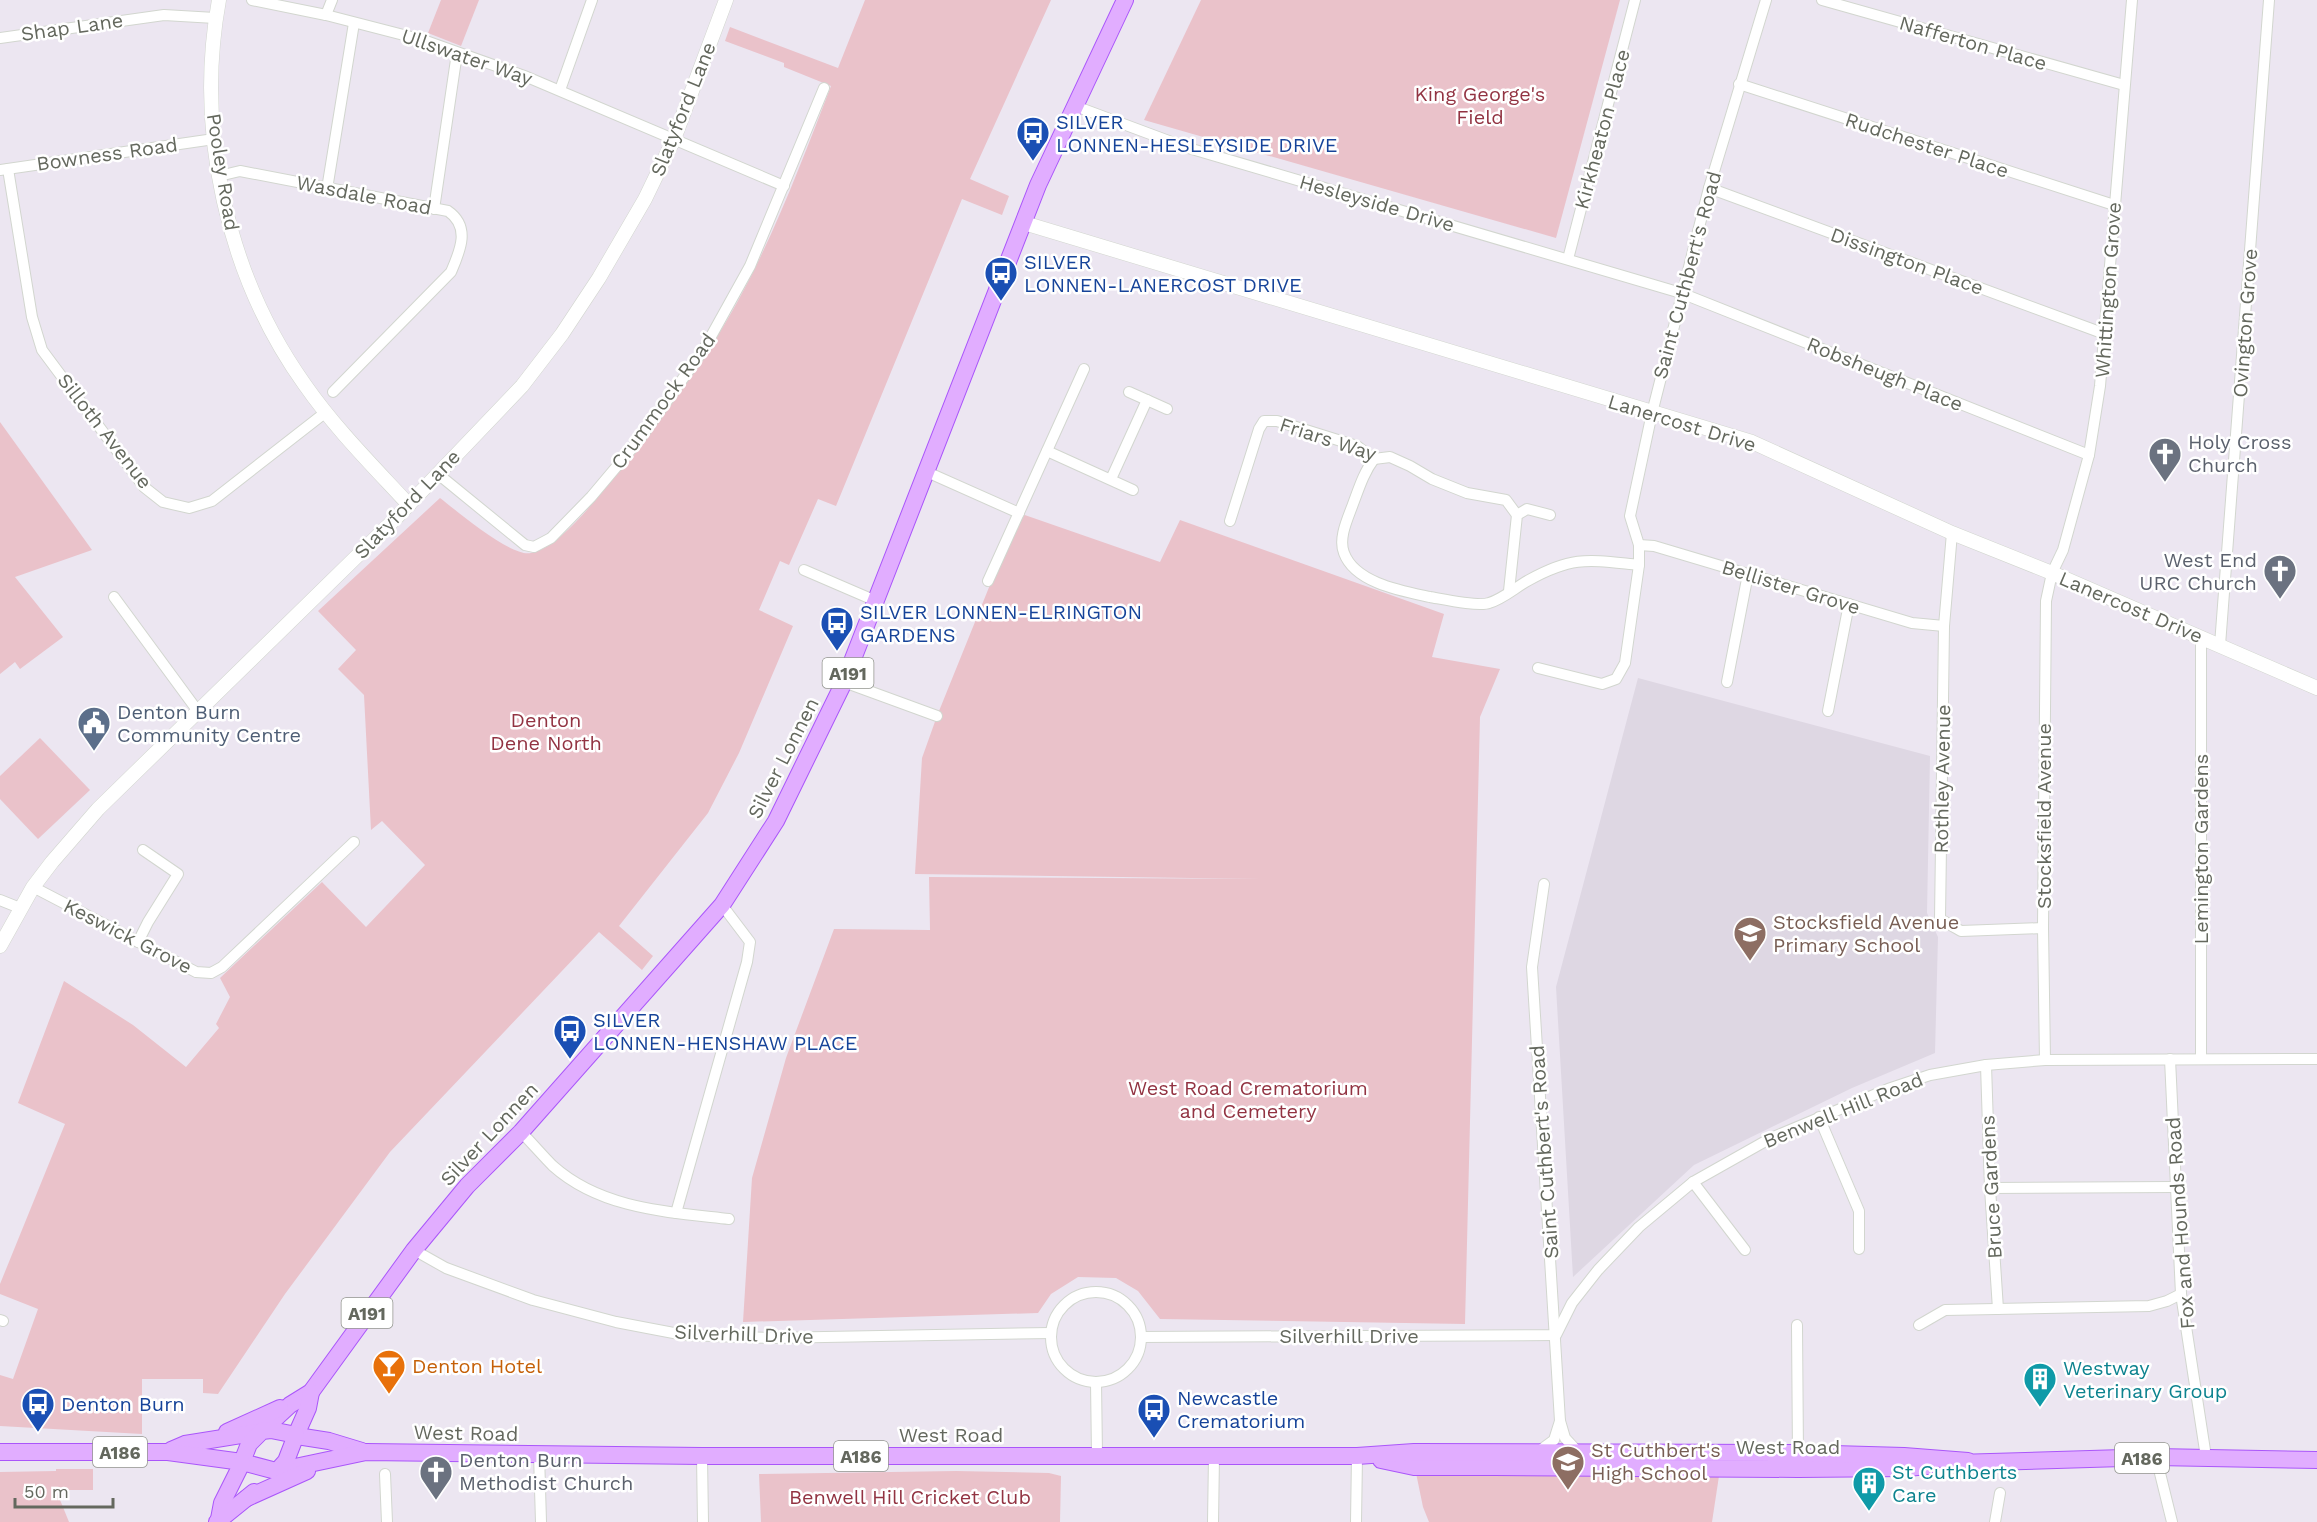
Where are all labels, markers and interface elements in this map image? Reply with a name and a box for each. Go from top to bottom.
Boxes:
street label: Shap Lane [19,8,125,46]
street label: Nafferton Place [1897,10,2049,76]
street label: Ullswater Way [398,23,536,91]
street label: Slatyford Lane [645,38,721,180]
street label: Kirkheaton Place [1569,46,1635,212]
park label: King George's Field [1415,82,1545,129]
street label: Rudchester Place [1842,107,2012,183]
place label: SILVER LONNEN-HESLEYSIDE DRIVE [1056,110,1338,157]
street label: Pooley Road [202,112,244,232]
bus stop icon: SILVER LONNEN-HESLEYSIDE DRIVE [1015,115,1051,162]
street label: Bowness Road [35,132,179,176]
street label: Saint Cuthbert's Road [1648,168,1726,382]
street label: Hesleyside Drive [1297,169,1457,237]
street label: Wasdale Road [294,170,434,220]
street label: Whittington Grove [2090,201,2126,379]
street label: Dissington Place [1827,222,1987,300]
street label: Ovington Grove [2228,248,2262,398]
place label: SILVER LONNEN-LANERCOST DRIVE [1024,250,1302,297]
bus stop icon: SILVER LONNEN-LANERCOST DRIVE [983,255,1019,302]
street label: Crummock Road [606,328,720,474]
street label: Robsheugh Place [1803,332,1967,416]
street label: Silloth Avenue [53,369,157,493]
street label: Lanercost Drive [1605,389,1759,457]
street label: Friars Way [1277,412,1380,466]
place label: Holy Cross Church [2188,430,2291,477]
church icon: Holy Cross Church [2147,436,2183,483]
street label: Slatyford Lane [349,444,465,564]
place label: West End URC Church [2139,548,2257,595]
church icon: West End URC Church [2262,553,2298,600]
street label: Bellister Grove [1719,555,1863,619]
street label: Lanercost Drive [2056,566,2206,648]
place label: SILVER LONNEN-ELRINGTON GARDENS [860,600,1142,647]
bus stop icon: SILVER LONNEN-ELRINGTON GARDENS [819,605,855,652]
road number: A191 [822,658,874,688]
street label: Silver Lonnen [742,693,824,823]
place label: Denton Burn Community Centre [117,700,301,747]
street label: Rothley Avenue [1929,704,1955,854]
public building icon: Denton Burn Community Centre [76,705,112,752]
park label: Denton Dene North [490,708,602,755]
street label: Stocksfield Avenue [2032,723,2056,909]
street label: Lemington Gardens [2189,754,2213,944]
street label: Keswick Grove [60,893,196,979]
place label: Stocksfield Avenue Primary School [1773,910,1959,957]
school or university icon: Stocksfield Avenue Primary School [1732,915,1768,962]
place label: SILVER LONNEN-HENSHAW PLACE [593,1008,857,1055]
bus stop icon: SILVER LONNEN-HENSHAW PLACE [552,1013,588,1060]
street label: Saint Cuthbert's Road [1525,1044,1563,1260]
street label: Benwell Hill Road [1760,1067,1926,1153]
park label: West Road Crematorium and Cemetery [1128,1076,1368,1123]
street label: Silver Lonnen [435,1077,543,1191]
street label: Bruce Gardens [1975,1115,2007,1259]
street label: Fox and Hounds Road [2161,1116,2199,1330]
road number: A191 [342,1298,392,1328]
street label: Silverhill Drive [674,1320,814,1348]
street label: Silverhill Drive [1279,1324,1419,1348]
bar icon: Denton Hotel [371,1348,407,1395]
place label: Denton Hotel [412,1354,542,1378]
place label: Westway Veterinary Group [2063,1356,2227,1403]
building icon: Westway Veterinary Group [2022,1361,2058,1408]
bus stop icon: Denton Burn [20,1386,56,1433]
place label: Newcastle Crematorium [1177,1386,1305,1433]
place label: Denton Burn [61,1392,185,1416]
bus stop icon: Newcastle Crematorium [1136,1392,1172,1439]
street label: West Road [413,1420,519,1446]
street label: West Road [899,1423,1003,1447]
street label: West Road [1736,1435,1840,1459]
road number: A186 [93,1437,147,1467]
place label: St Cuthbert's High School [1591,1438,1721,1485]
road number: A186 [834,1441,888,1471]
road number: A186 [2115,1443,2169,1473]
school or university icon: St Cuthbert's High School [1550,1444,1586,1491]
place label: Denton Burn Methodist Church [459,1448,633,1495]
church icon: Denton Burn Methodist Church [418,1454,454,1501]
place label: St Cuthberts Care [1892,1460,2017,1507]
building icon: St Cuthberts Care [1851,1465,1887,1512]
scale bar [15,1471,112,1509]
text: 50 m [24,1481,69,1502]
park label: Benwell Hill Cricket Club [789,1485,1031,1509]

